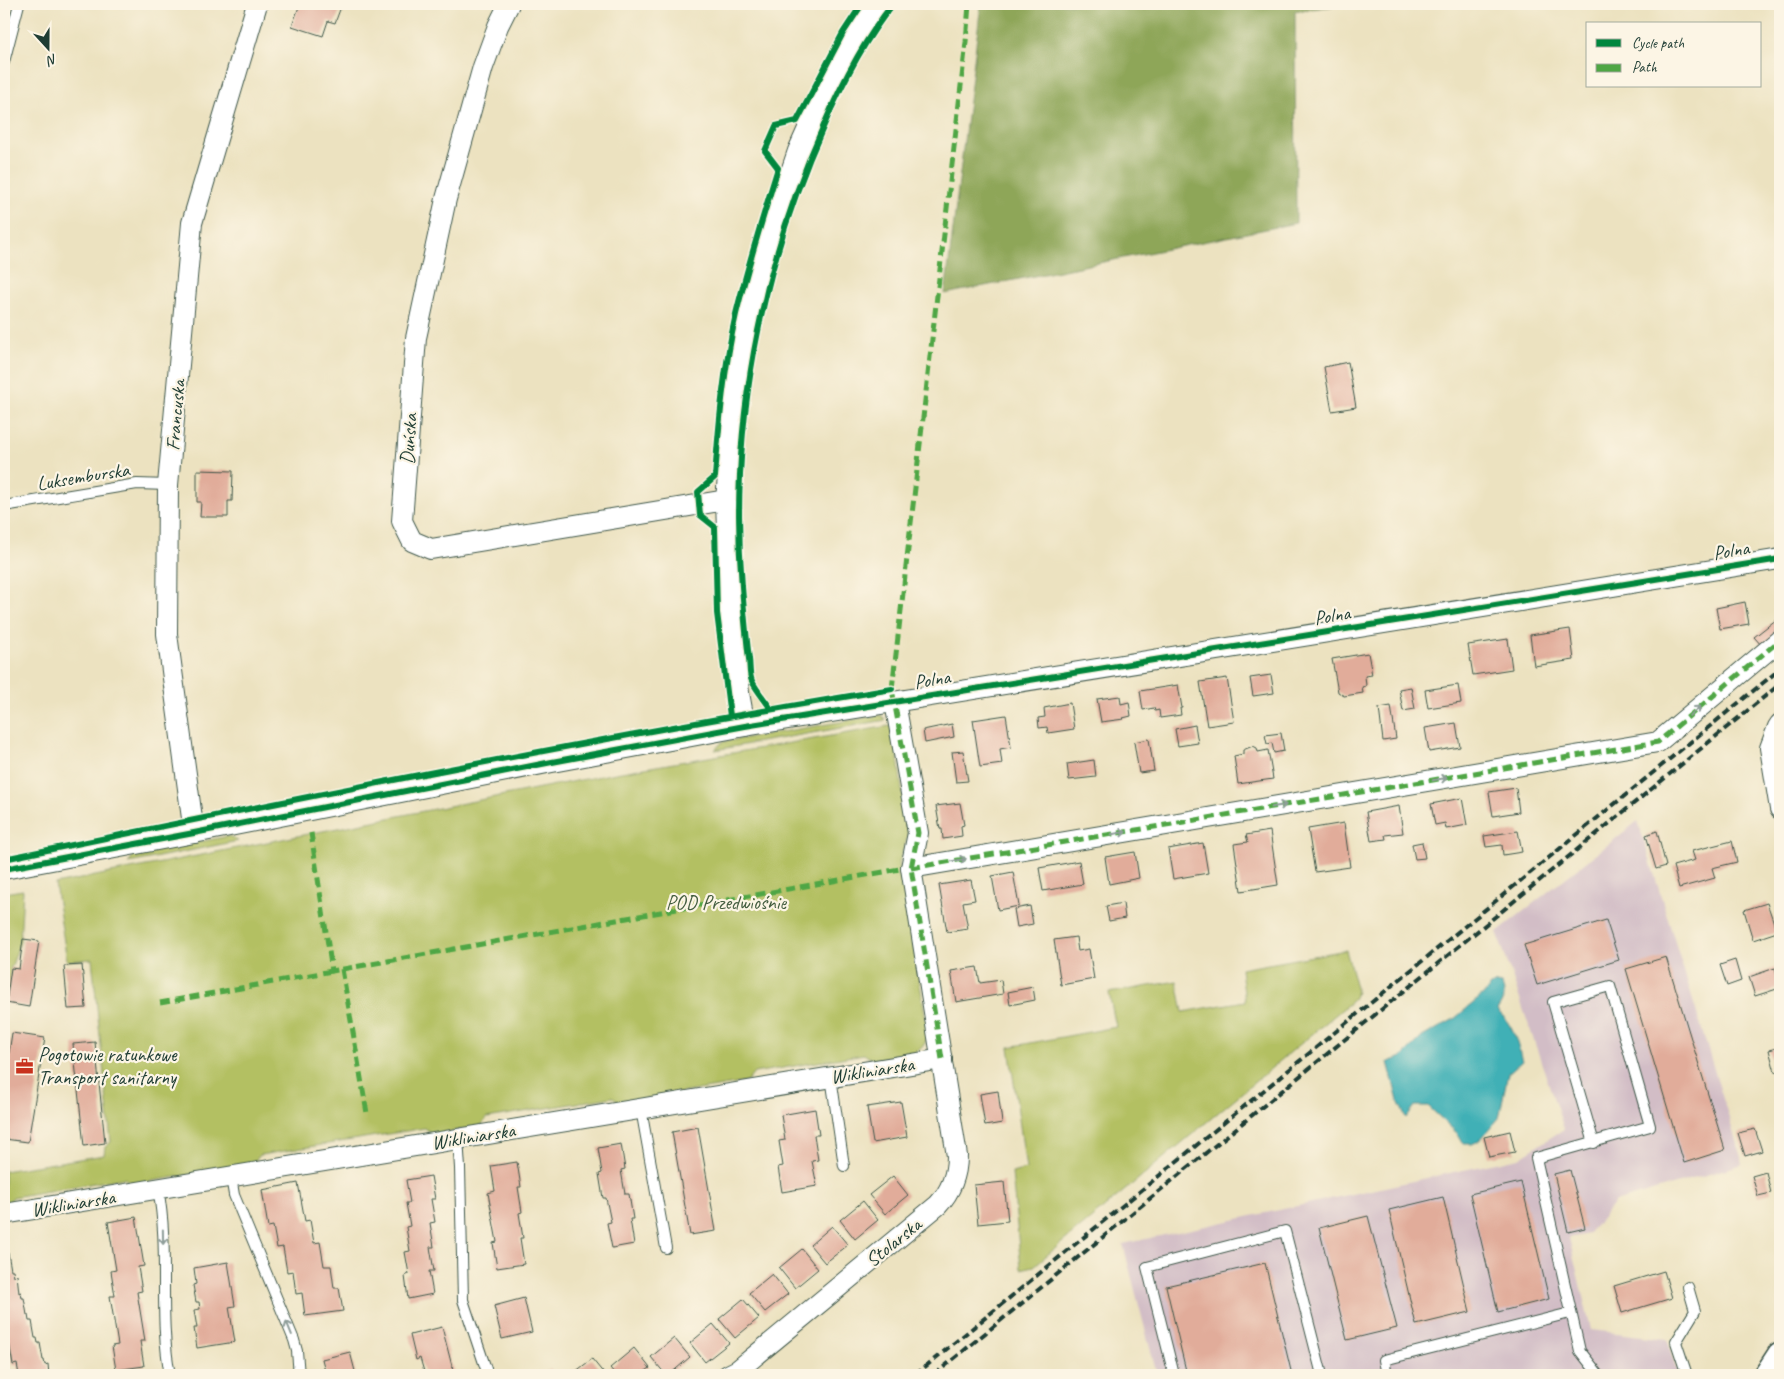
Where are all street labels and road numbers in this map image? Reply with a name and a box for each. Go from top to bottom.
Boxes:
street label: Francuska [160,377,191,451]
street label: Duńska [394,412,423,465]
street label: Luksemburska [35,457,132,496]
street label: Polna [1711,535,1753,566]
street label: Polna [1312,600,1354,631]
street label: Polna [912,664,954,695]
street label: Wikliniarska [829,1051,917,1089]
street label: Wikliniarska [430,1117,518,1155]
street label: Wikliniarska [30,1184,118,1222]
street label: Stolarska [860,1211,928,1272]

